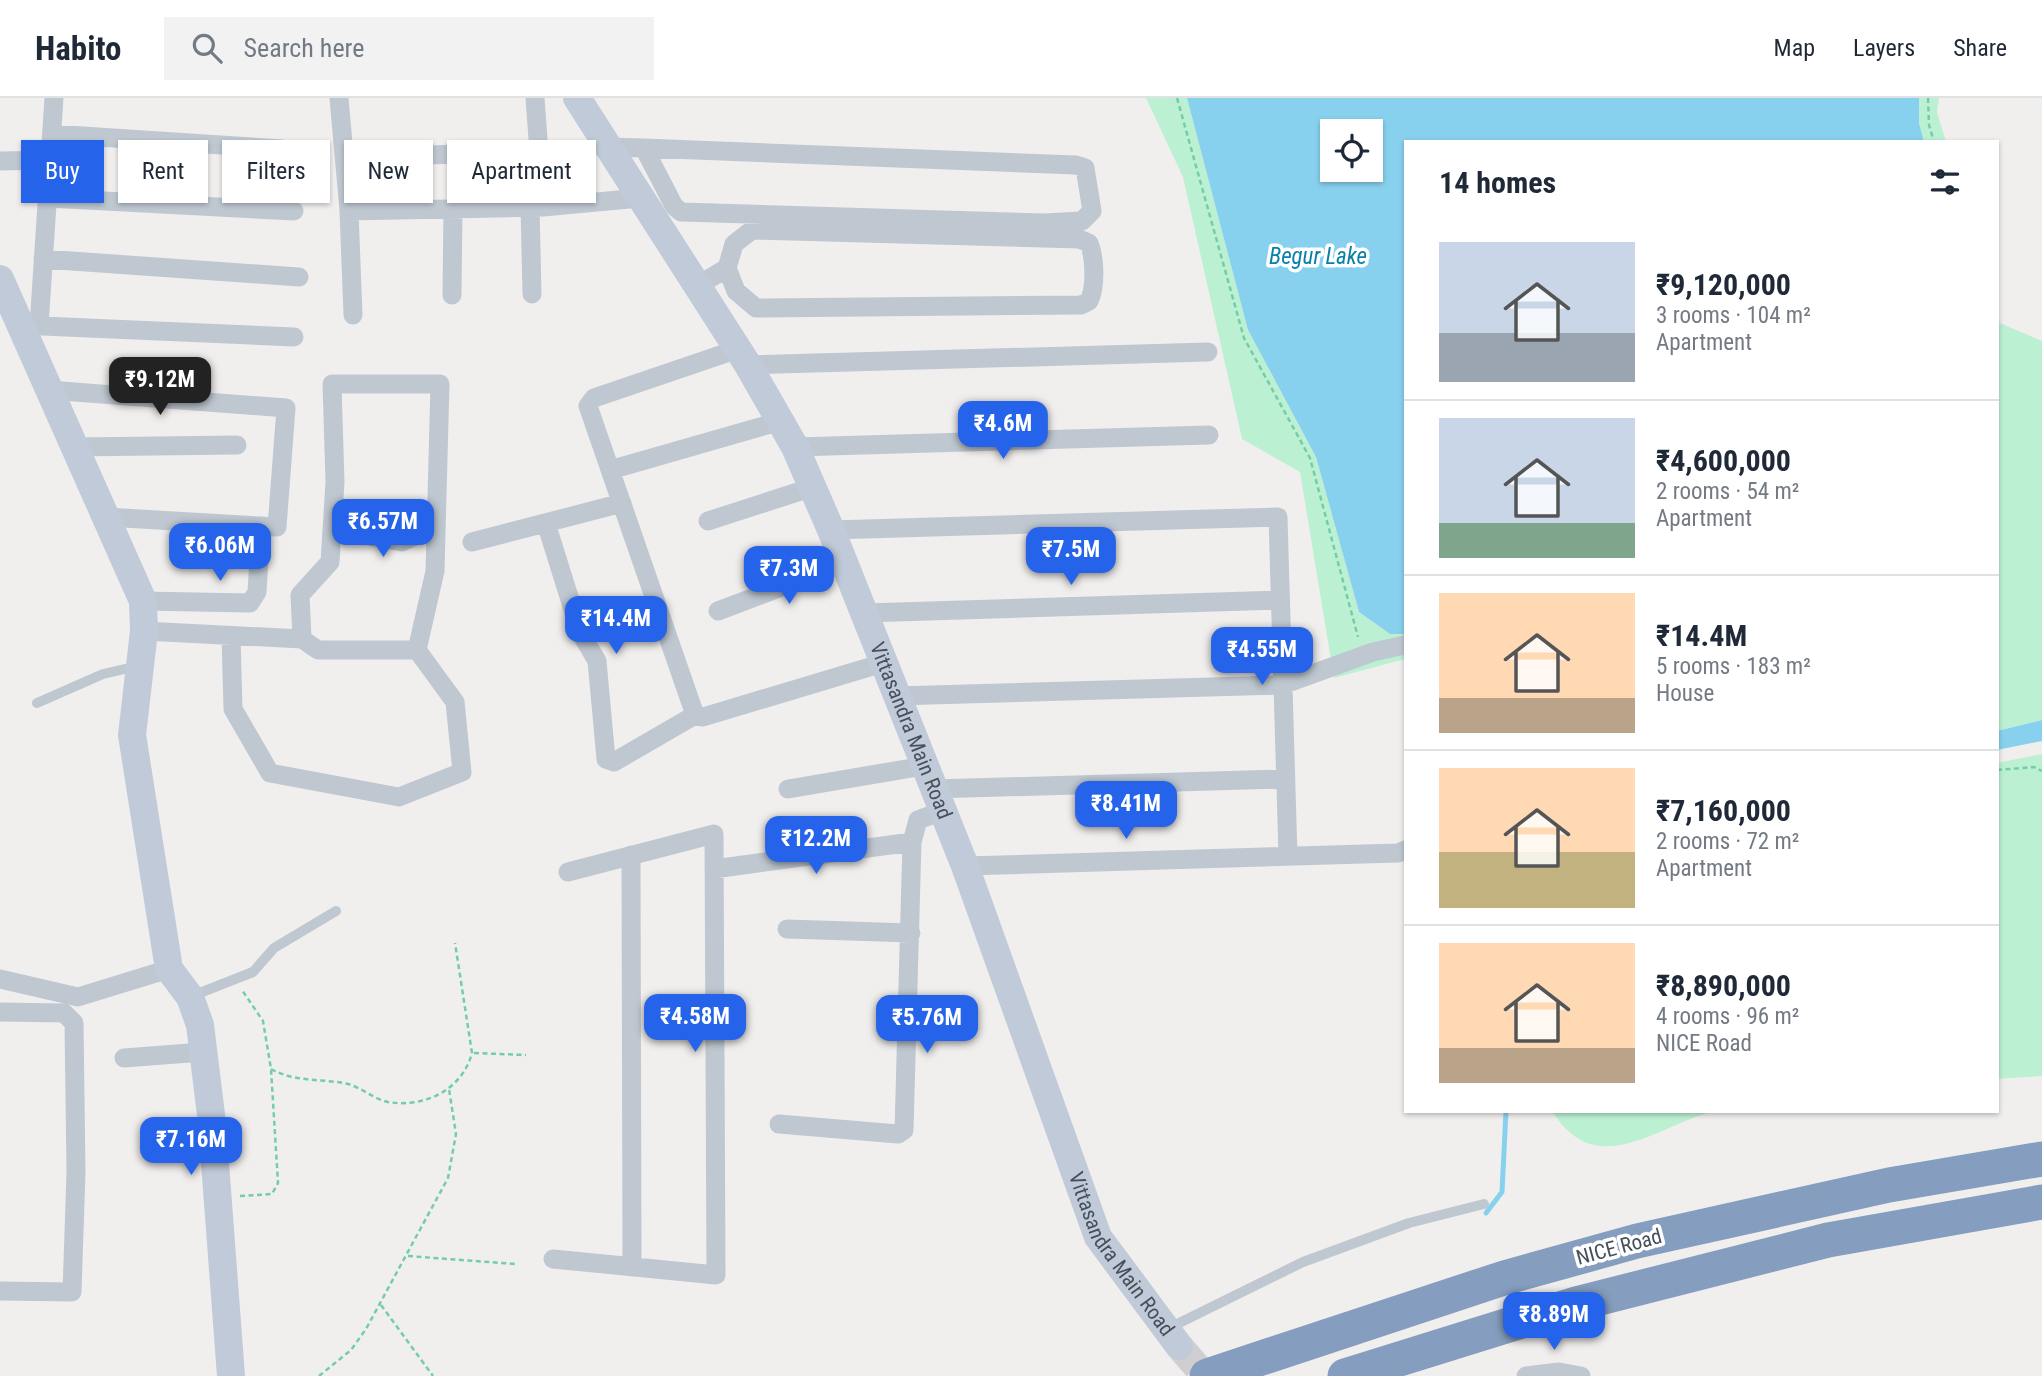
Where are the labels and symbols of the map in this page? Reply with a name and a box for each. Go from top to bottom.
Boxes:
water label: Begur Lake [1269,243,1367,270]
pin: ₹9.12M [103,358,217,417]
pin: ₹4.6M [954,402,1052,461]
pin: ₹6.57M [326,500,440,559]
pin: ₹6.06M [163,524,277,583]
pin: ₹7.5M [1022,528,1120,587]
pin: ₹7.3M [740,546,838,606]
pin: ₹14.4M [559,596,673,656]
pin: ₹4.55M [1205,628,1319,687]
street label: Vittasandra Main Road [865,639,957,822]
pin: ₹8.41M [1069,782,1183,841]
pin: ₹12.2M [759,816,873,876]
pin: ₹4.58M [638,995,752,1054]
pin: ₹5.76M [870,996,984,1055]
pin: ₹7.16M [134,1118,248,1177]
street label: Vittasandra Main Road [1064,1169,1179,1341]
street label: NICE Road [1574,1224,1664,1270]
pin: ₹8.89M [1497,1292,1611,1352]

